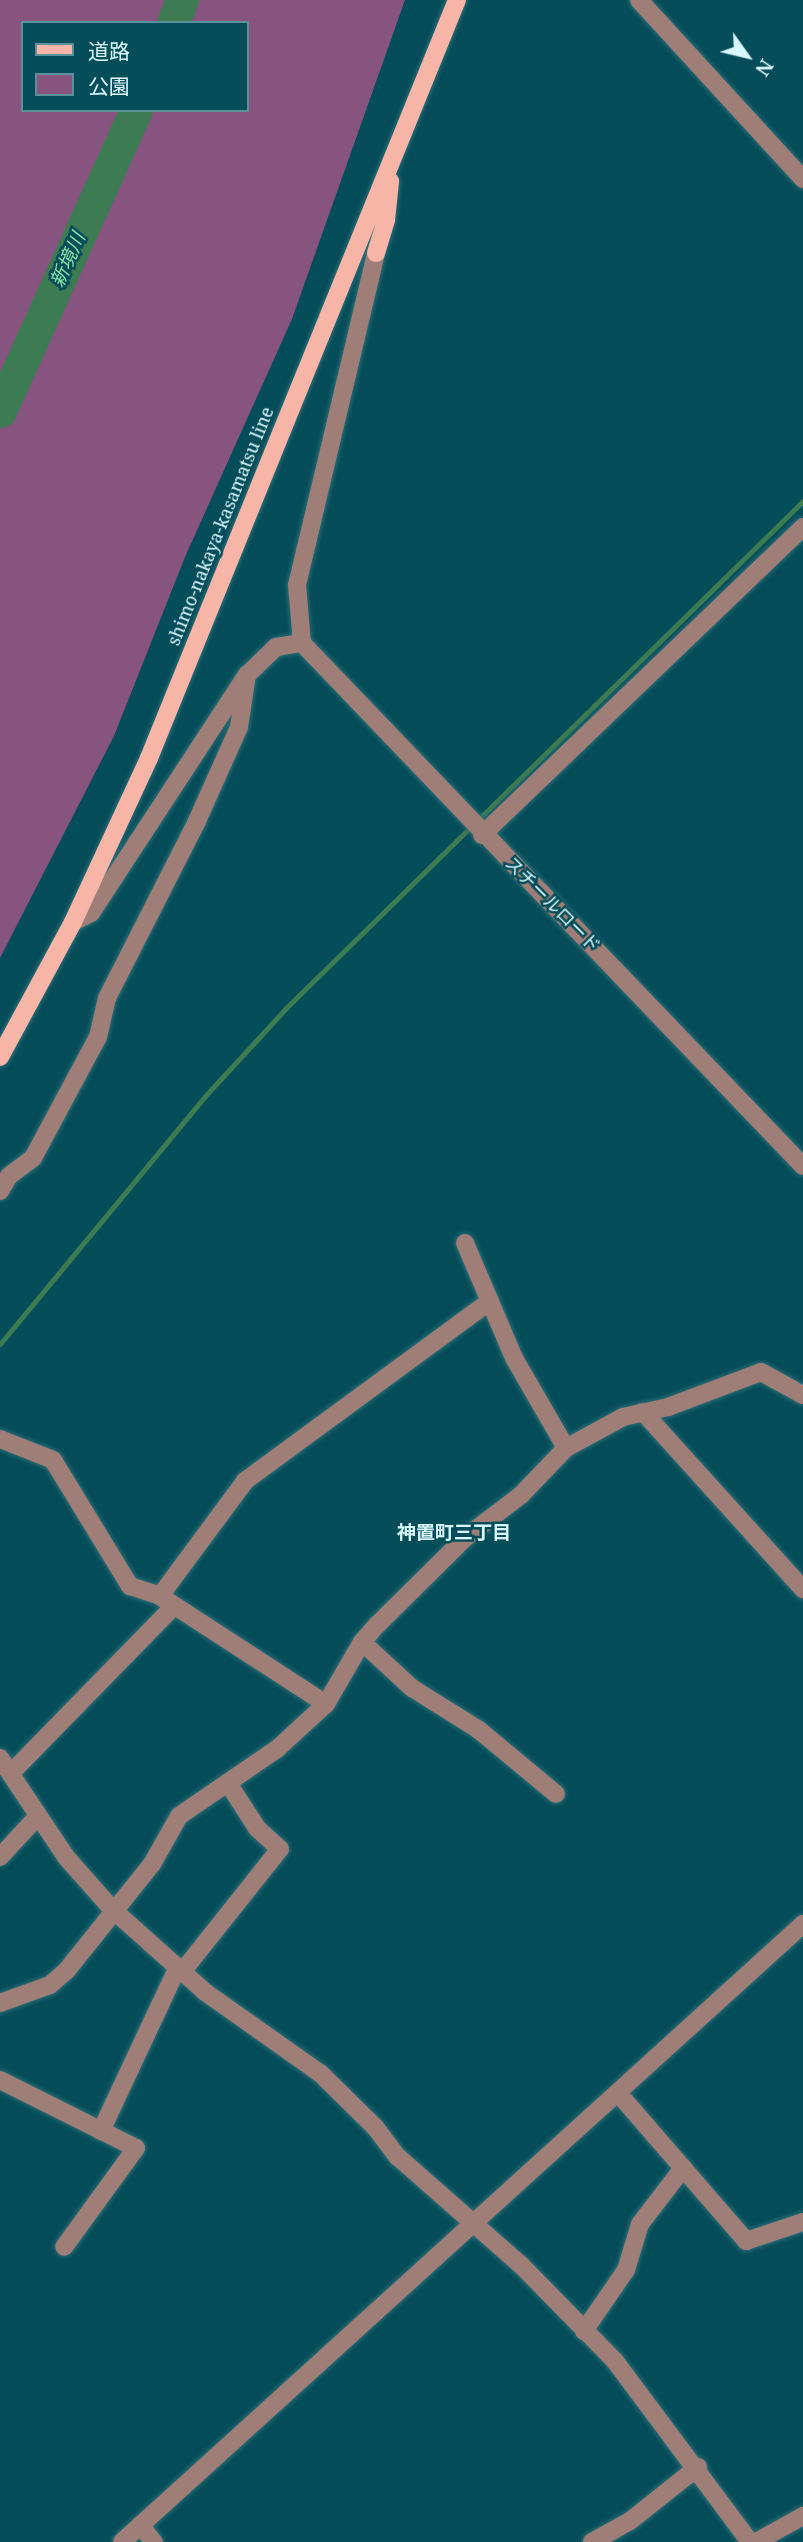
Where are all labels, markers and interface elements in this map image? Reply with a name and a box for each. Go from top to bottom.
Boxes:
legend [21,21,248,112]
north arrow [712,21,782,91]
text: 道路 [88,37,130,65]
text: N [749,54,779,81]
text: 公園 [88,72,130,100]
water label: 新境川 [46,229,90,291]
street label: shimo-nakaya-kasamatsu line [162,404,278,648]
street label: スチールロード [501,852,605,956]
district label: 神置町三丁目 [397,1522,511,1544]

